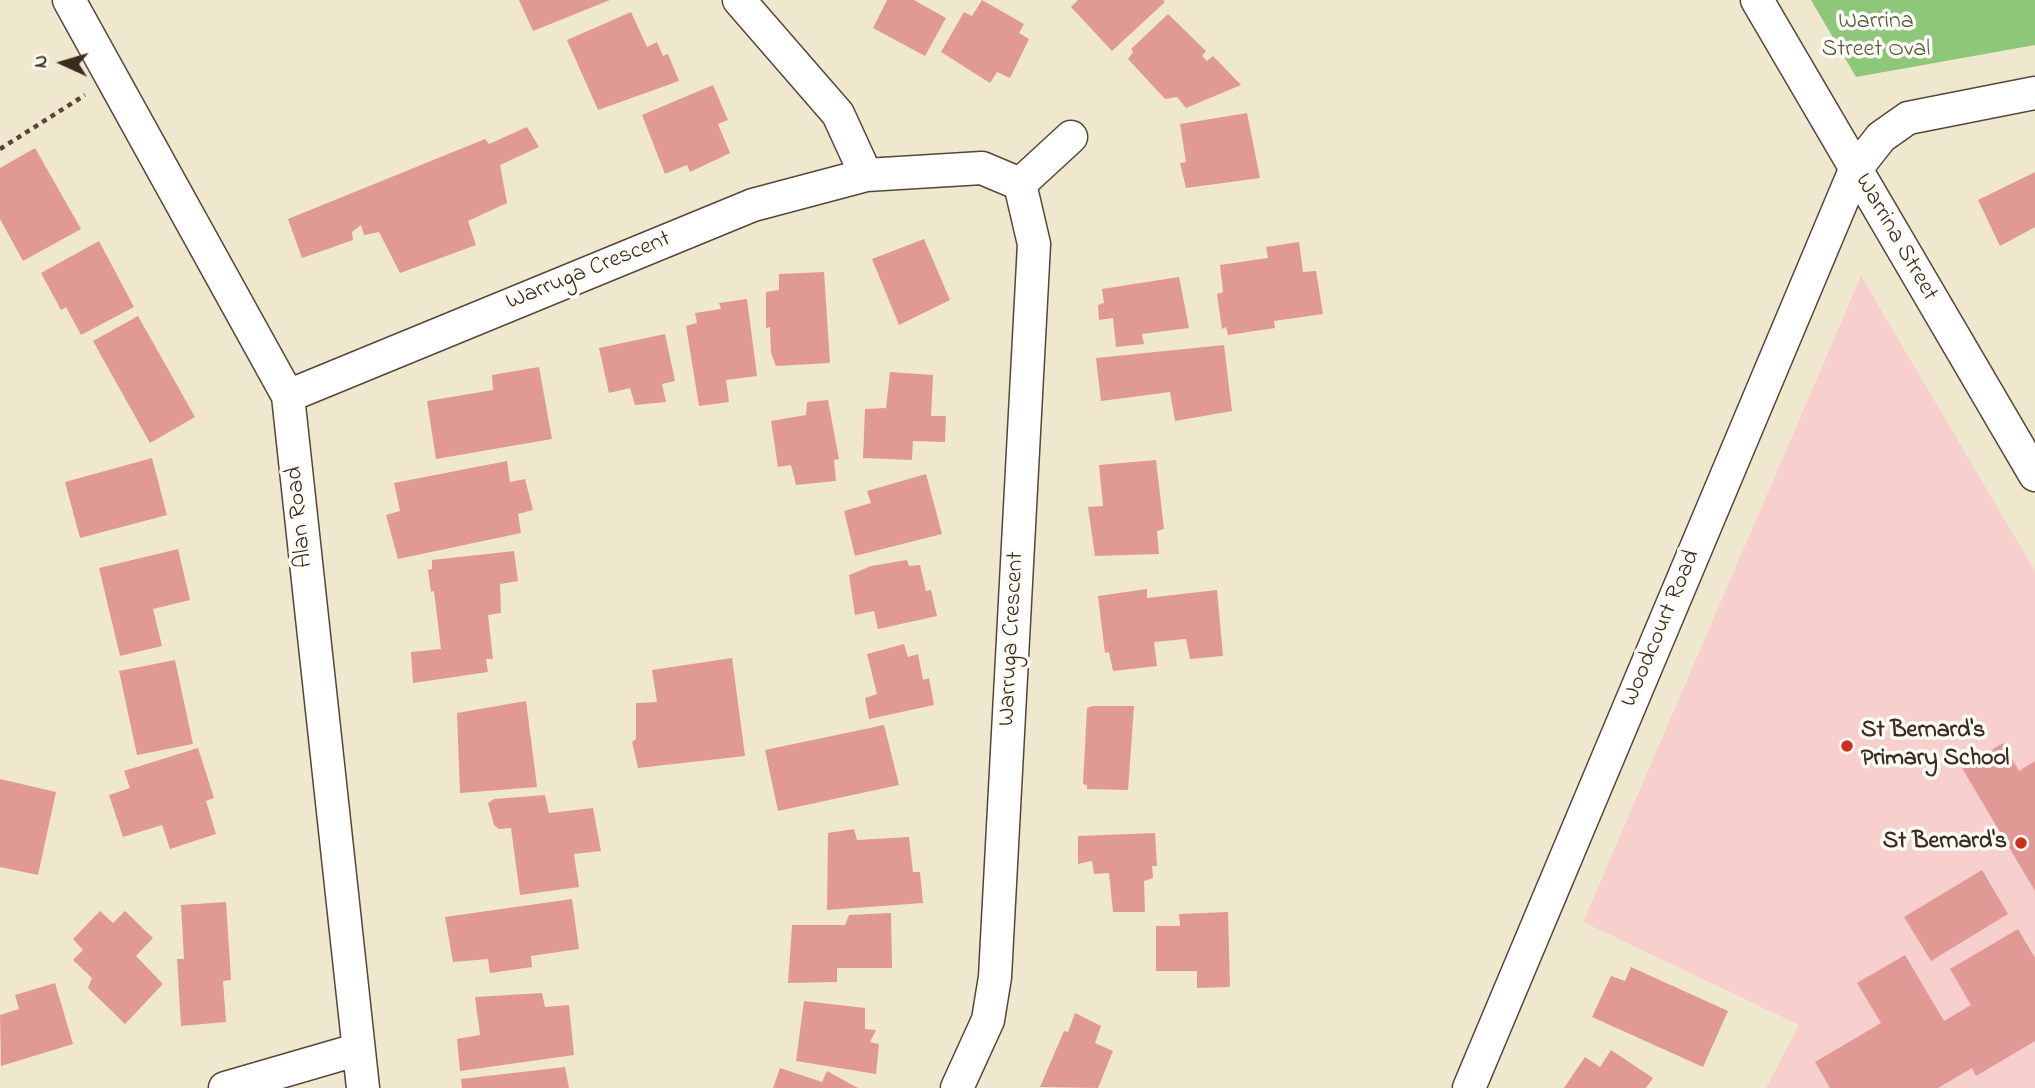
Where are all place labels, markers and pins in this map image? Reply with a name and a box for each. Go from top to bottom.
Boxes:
place label: St Bernard's Primary School [1861,718,2009,774]
marker: St Bernard's Primary School [1839,738,1855,754]
place label: St Bernard's [1883,829,2007,857]
marker: St Bernard's [2013,835,2029,851]

